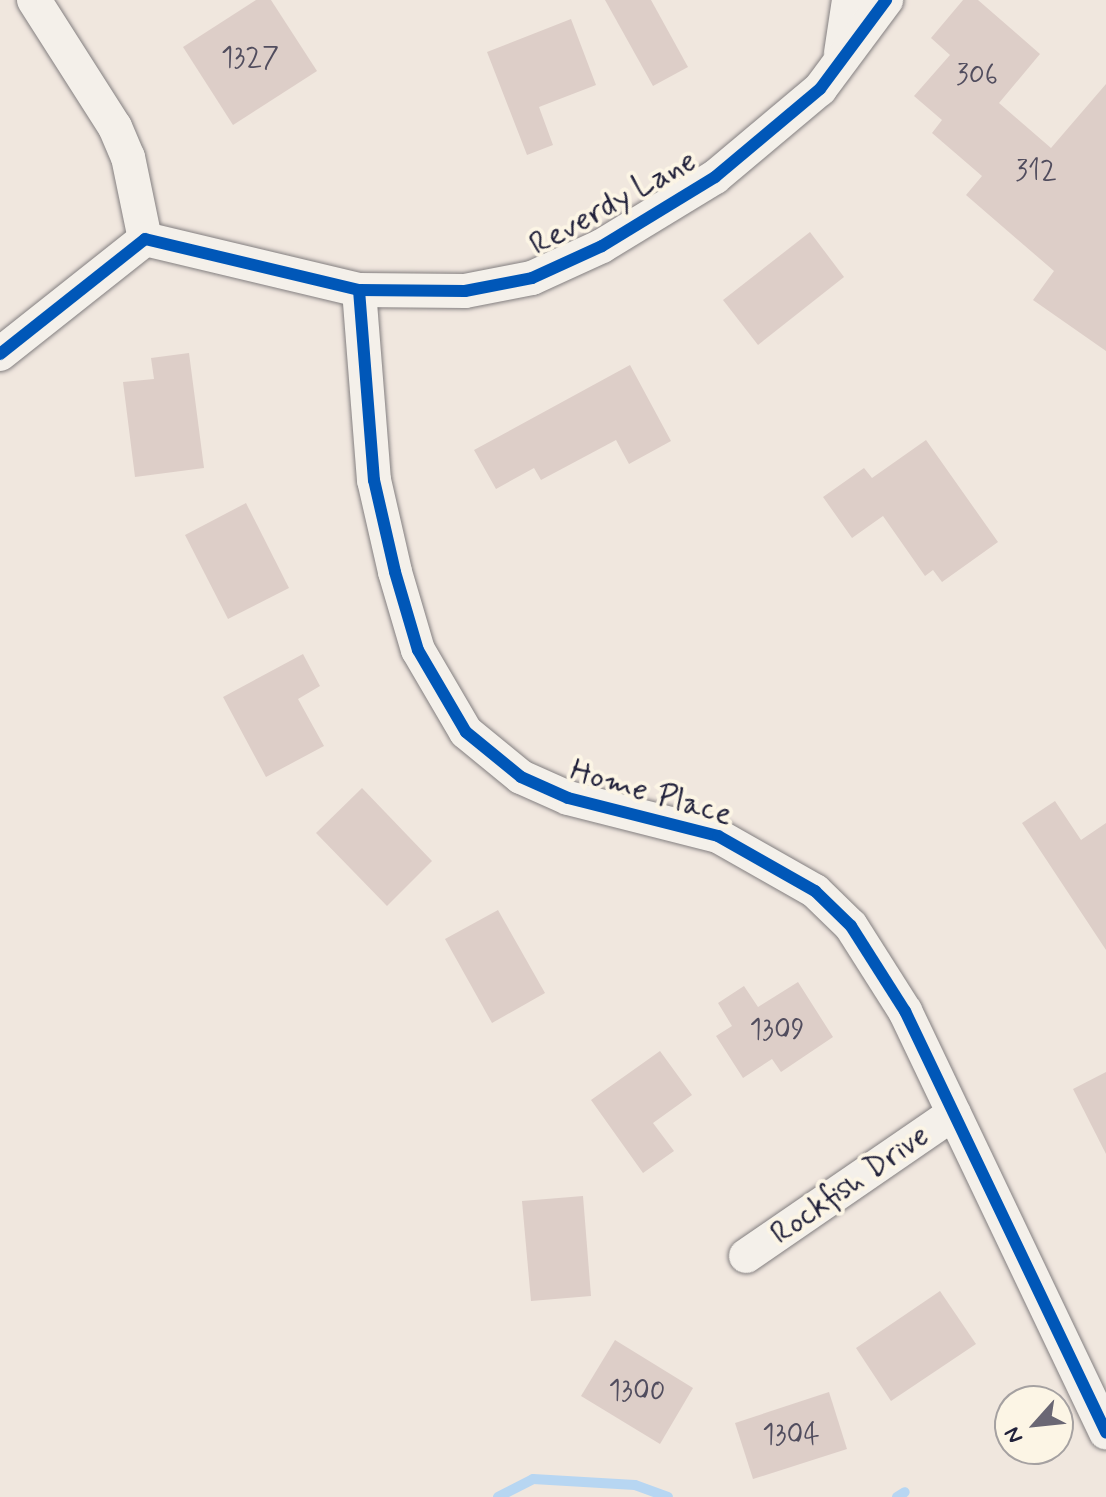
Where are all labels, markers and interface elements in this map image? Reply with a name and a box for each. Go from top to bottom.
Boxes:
house number: 1327 [221,42,279,76]
house number: 306 [956,59,998,93]
street label: Reverdy Lane [522,141,704,265]
house number: 312 [1015,155,1057,189]
street label: Home Place [569,753,733,833]
house number: 1309 [750,1014,804,1048]
street label: Rockfish Drive [763,1116,937,1254]
house number: 1300 [609,1375,665,1409]
north arrow [994,1385,1074,1465]
house number: 1304 [762,1419,820,1453]
text: N [999,1422,1030,1448]

